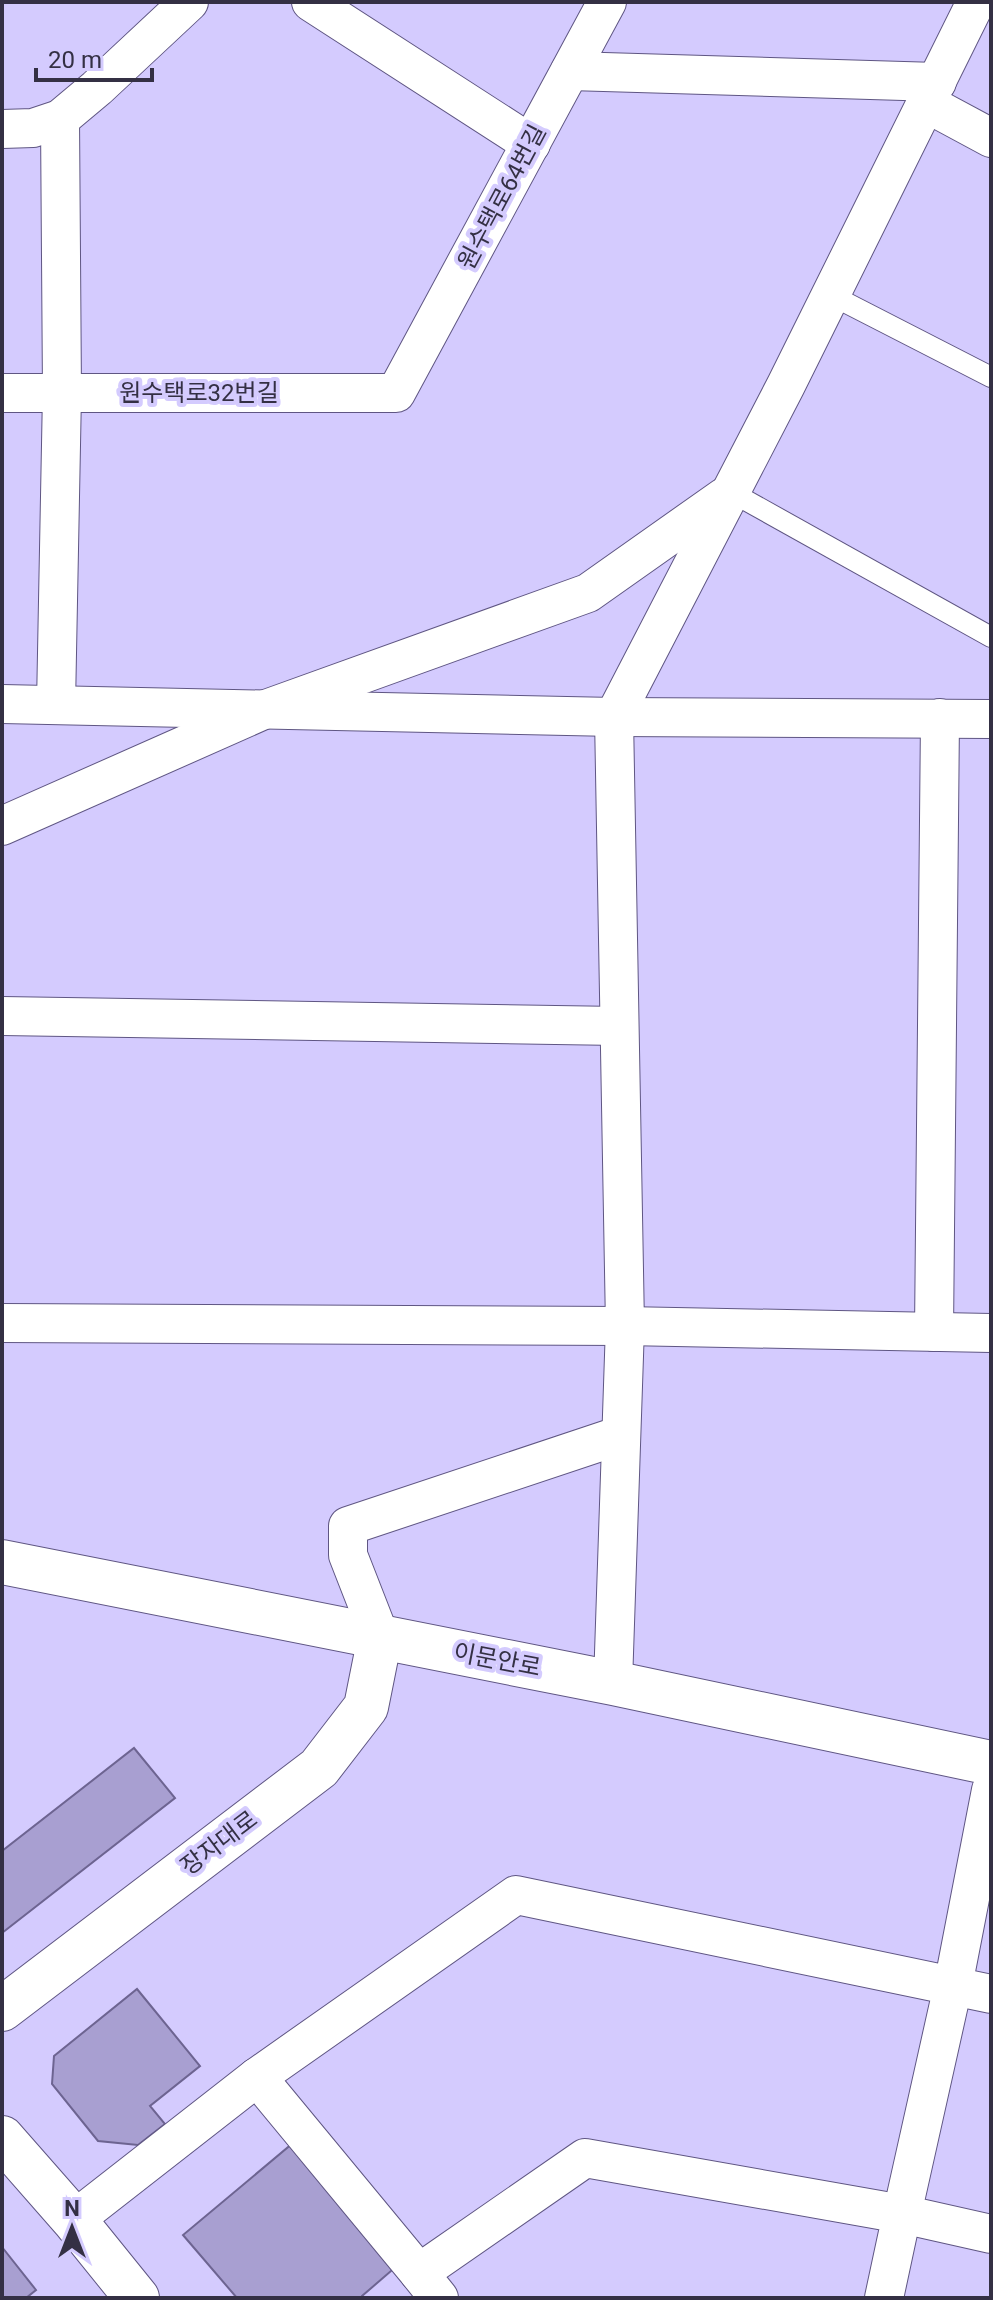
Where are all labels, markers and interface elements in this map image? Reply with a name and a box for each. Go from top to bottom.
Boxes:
scale bar [36,32,152,82]
text: 20 m [48,46,102,74]
street label: 원수택로64번길 [452,120,552,274]
street label: 원수택로32번길 [119,379,279,407]
street label: 이문안로 [451,1638,543,1682]
street label: 장자대로 [175,1805,263,1881]
north arrow [32,2188,112,2268]
text: N [64,2196,80,2221]

